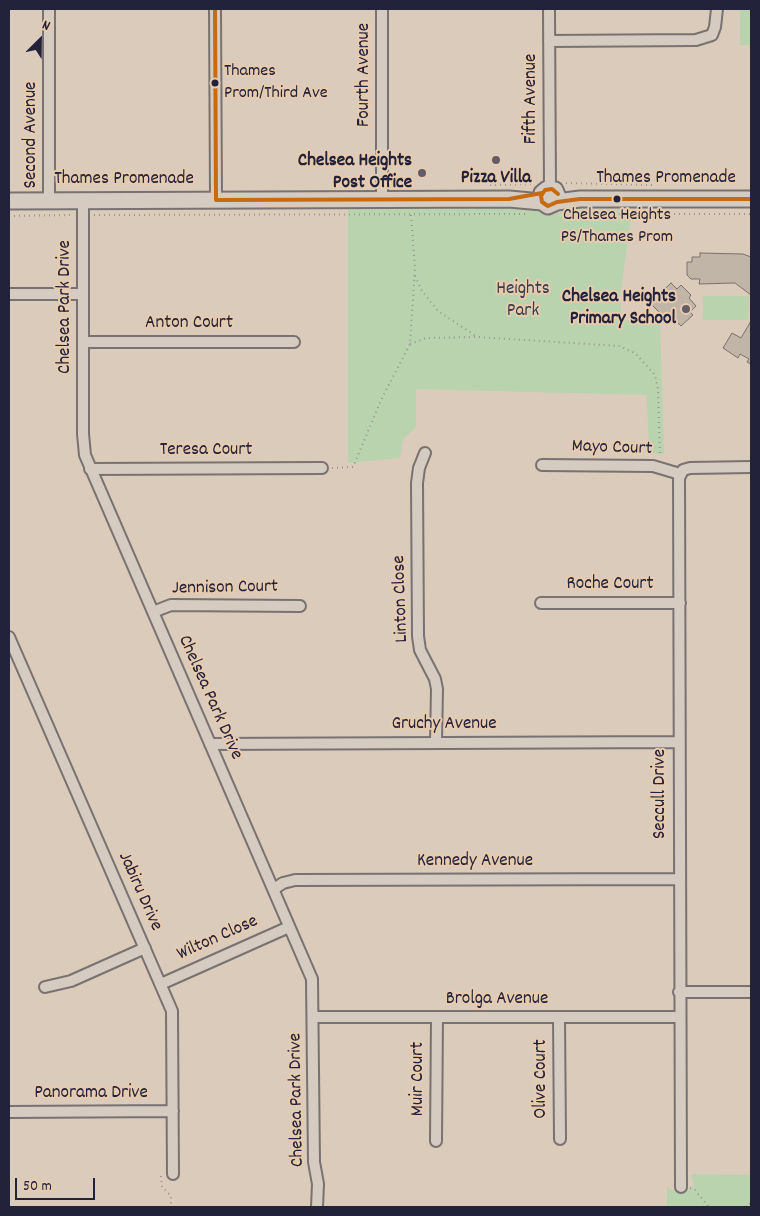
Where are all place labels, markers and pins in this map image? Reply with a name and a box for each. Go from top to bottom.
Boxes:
place label: Thames Prom/Third Ave [224,62,328,104]
marker: Thames Prom/Third Ave [210,78,220,88]
place label: Chelsea Heights Post Office [298,151,412,195]
marker: Pizza Villa [490,154,502,166]
marker: Chelsea Heights Post Office [416,167,428,179]
place label: Pizza Villa [461,168,531,190]
marker: Chelsea Heights PS/Thames Prom [612,194,622,204]
place label: Chelsea Heights PS/Thames Prom [561,206,673,248]
place label: Chelsea Heights Primary School [562,287,676,331]
marker: Chelsea Heights Primary School [680,303,692,315]

